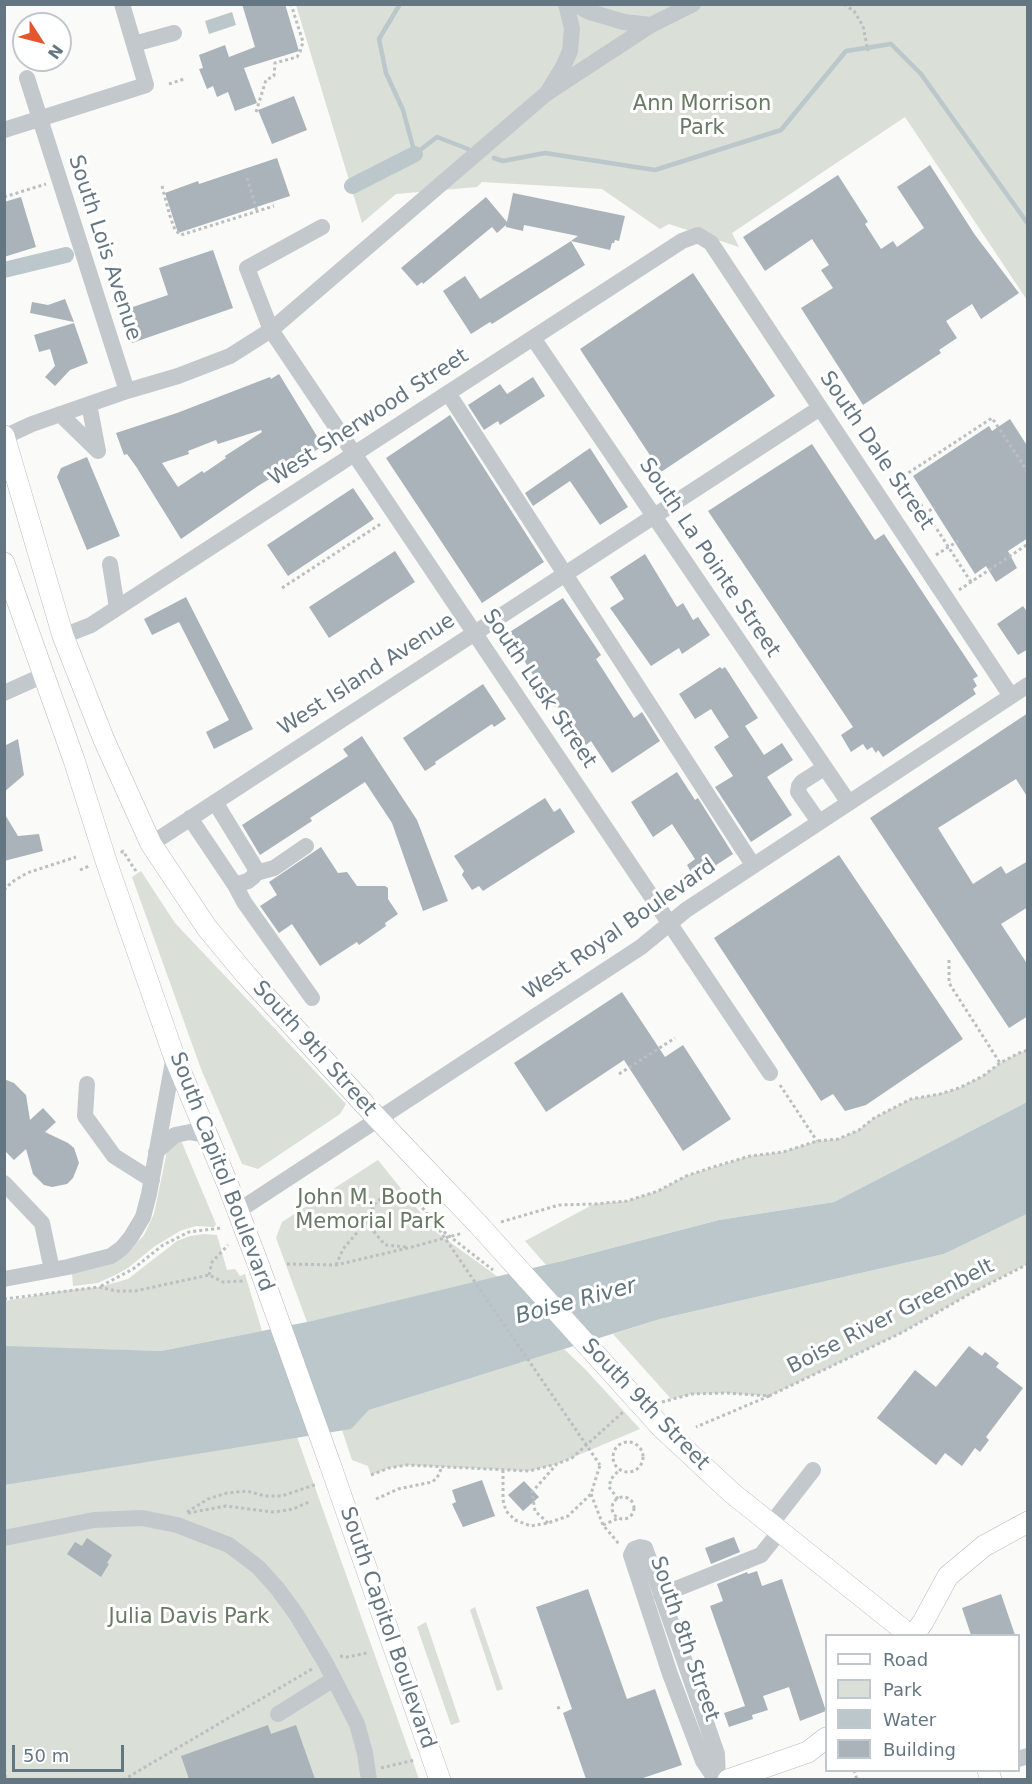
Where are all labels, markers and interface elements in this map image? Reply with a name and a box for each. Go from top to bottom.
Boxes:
north arrow [12,12,72,72]
text: N [44,41,67,63]
park label: Ann Morrison Park [633,92,771,142]
street label: South Lois Avenue [62,152,146,344]
street label: West Sherwood Street [264,344,474,492]
street label: South Dale Street [814,367,938,535]
street label: South La Pointe Street [633,454,785,662]
street label: South Lusk Street [477,605,601,773]
street label: West Island Avenue [274,608,460,742]
street label: West Royal Boulevard [519,854,721,1006]
street label: South 9th Street [247,976,381,1122]
street label: South Capitol Boulevard [164,1049,278,1295]
park label: John M. Booth Memorial Park [295,1186,445,1236]
street label: Boise River Greenbelt [783,1254,999,1380]
water label: Boise River [513,1273,639,1331]
street label: South 9th Street [576,1334,714,1476]
street label: South Capitol Boulevard [334,1504,440,1752]
street label: South 8th Street [644,1553,724,1725]
park label: Julia Davis Park [108,1605,270,1631]
legend [825,1634,1020,1772]
text: Road [883,1649,928,1670]
text: Park [883,1679,922,1700]
text: Water [883,1709,936,1730]
scale bar [15,1733,128,1771]
text: Building [883,1739,956,1760]
text: 50 m [23,1745,69,1766]

